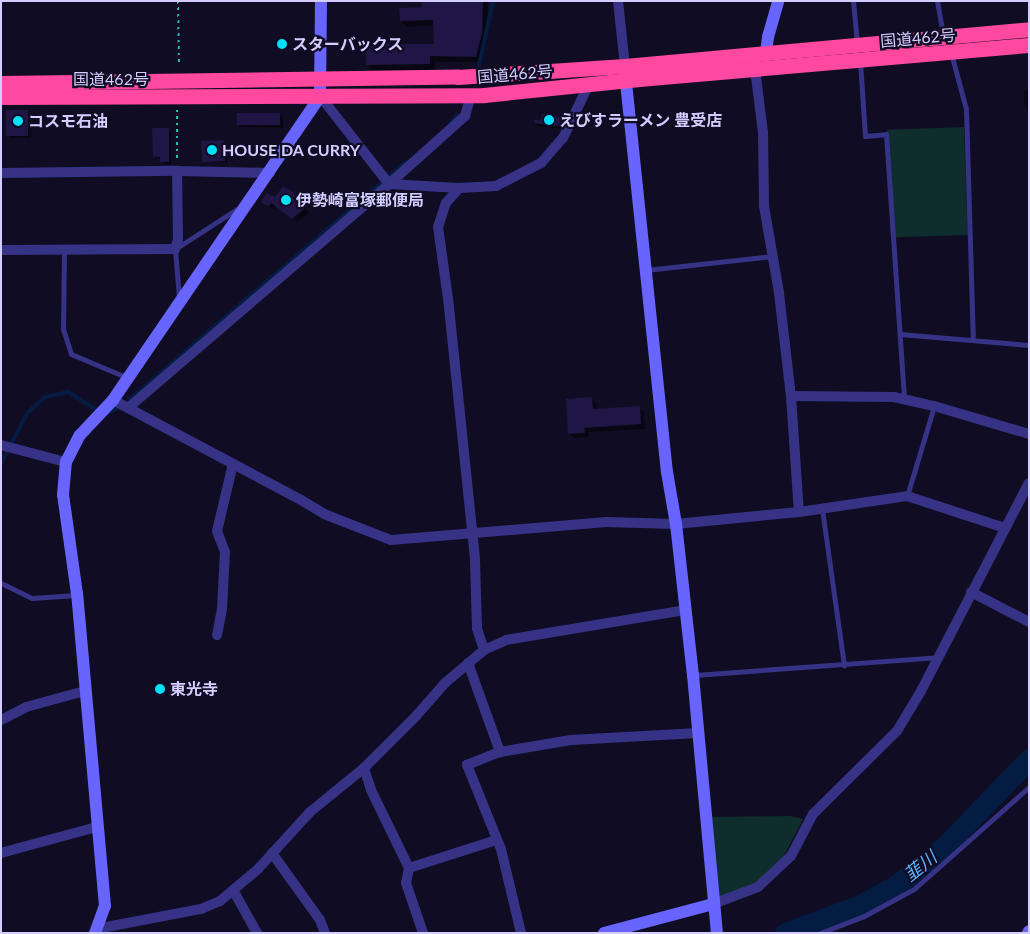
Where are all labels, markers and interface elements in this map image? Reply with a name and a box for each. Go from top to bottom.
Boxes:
street label: 国道462号 [879,25,957,51]
place label: スターバックス [292,34,404,54]
marker: スターバックス [276,38,288,50]
street label: 国道462号 [476,61,554,87]
street label: 国道462号 [73,69,149,89]
place label: えびすラーメン 豊受店 [559,110,723,130]
place label: コスモ石油 [28,111,108,131]
marker: えびすラーメン 豊受店 [543,114,555,126]
marker: コスモ石油 [12,115,24,127]
place label: HOUSE DA CURRY [222,140,361,160]
marker: HOUSE DA CURRY [206,144,218,156]
place label: 伊勢崎富塚郵便局 [296,190,424,210]
marker: 伊勢崎富塚郵便局 [280,194,292,206]
place label: 東光寺 [170,679,218,699]
marker: 東光寺 [154,683,166,695]
water label: 韮川 [899,846,941,886]

